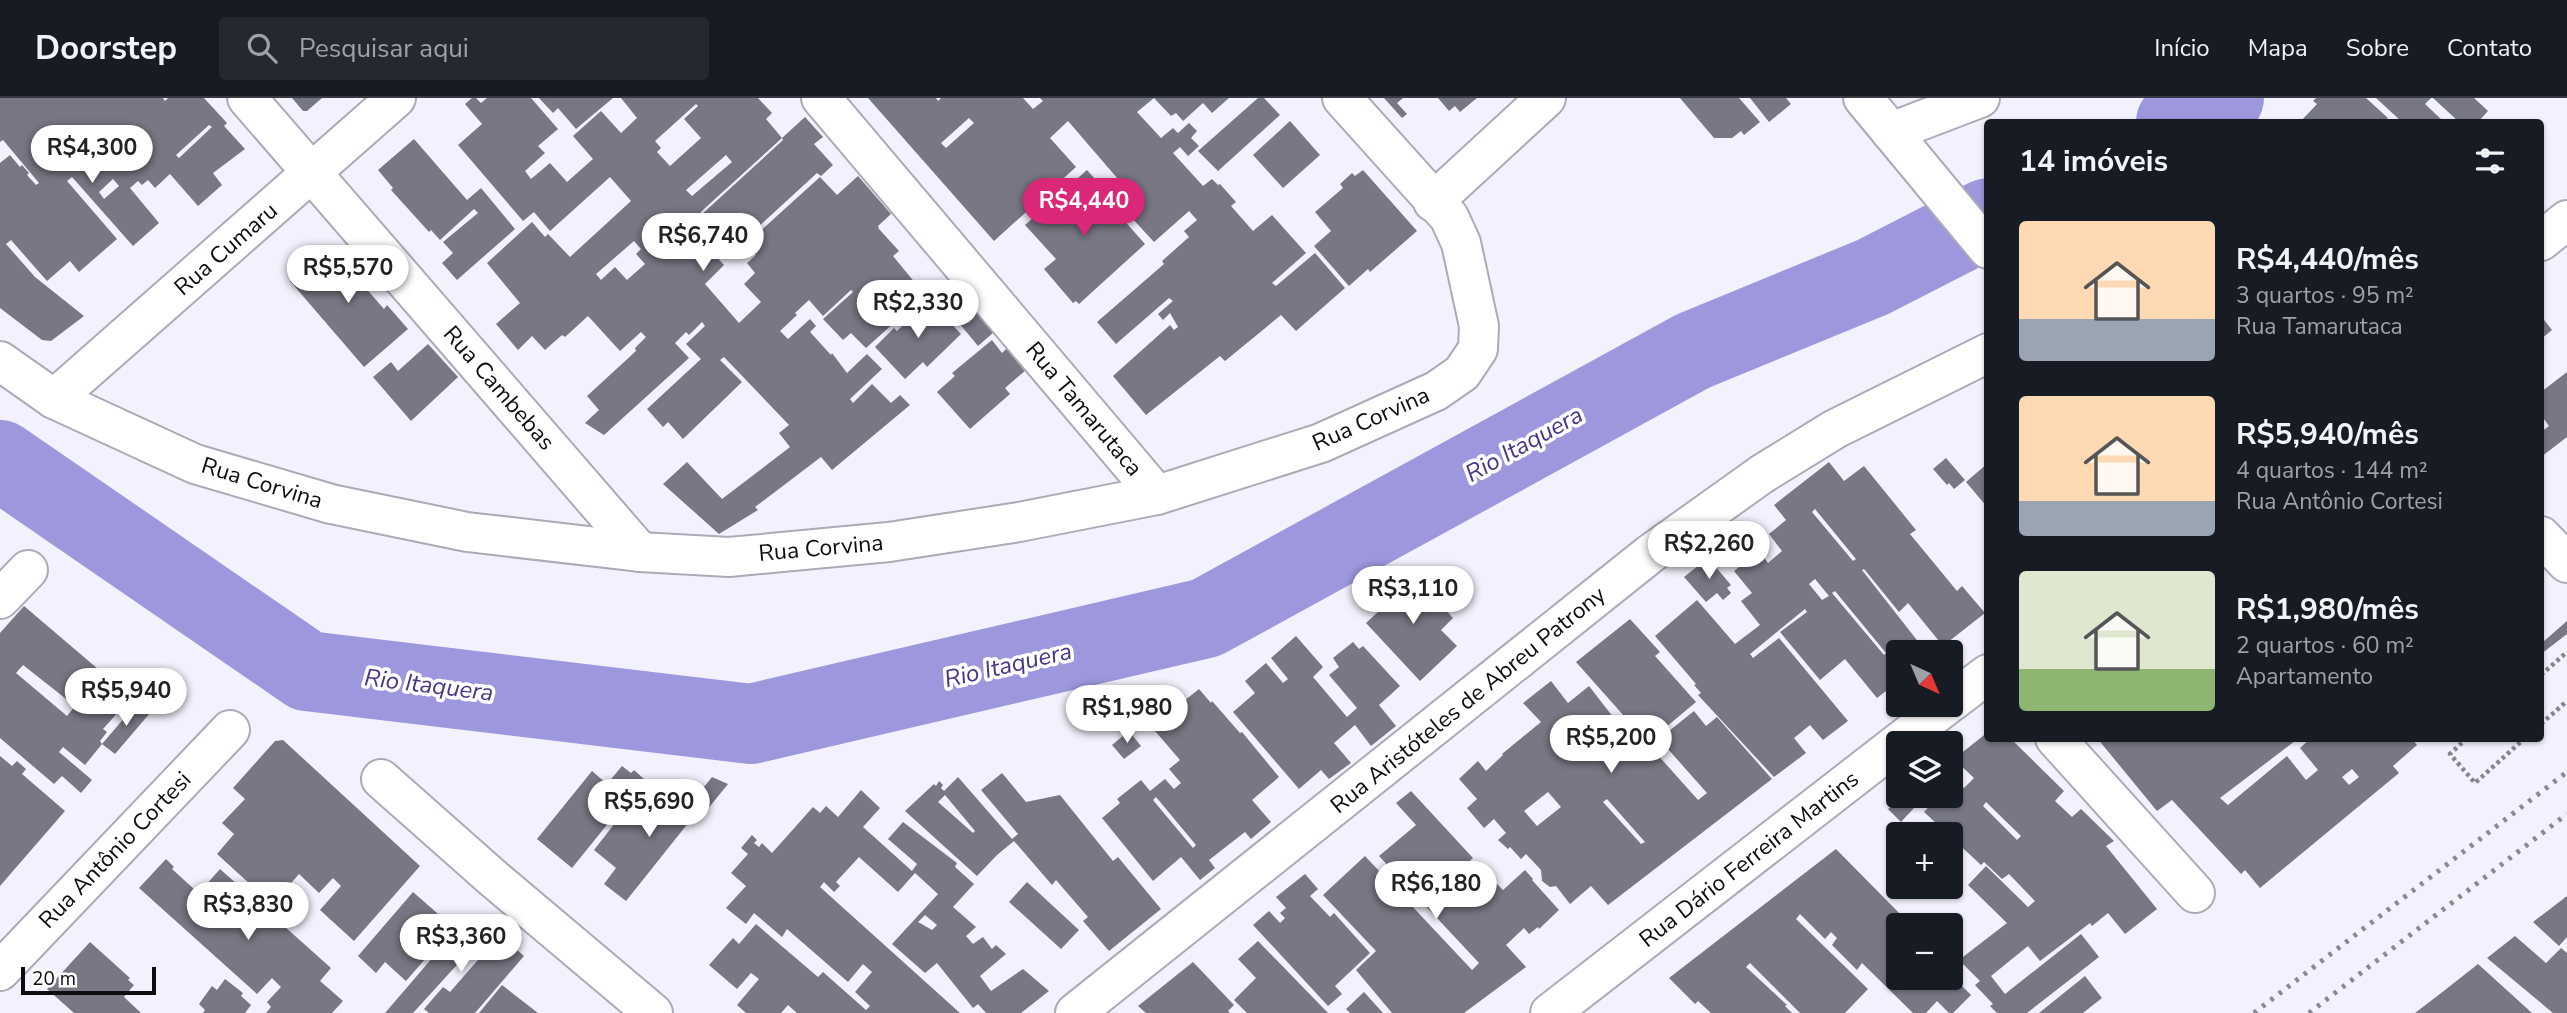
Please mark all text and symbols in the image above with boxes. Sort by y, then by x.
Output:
search box [219,17,709,80]
text: Doorstep [35,26,177,71]
icon: search [243,29,281,67]
text: Pesquisar aqui [299,31,469,66]
text: Início [2154,32,2210,64]
text: Mapa [2248,32,2308,64]
text: Sobre [2346,32,2409,64]
text: Contato [2447,32,2532,64]
pin: R$4,300 [27,126,157,185]
text: R$4,300 [47,132,137,163]
text: 14 imóveis [2019,141,2168,182]
icon: filters [2471,142,2509,180]
pin: R$4,440 [1019,178,1149,238]
text: R$4,440 [1039,185,1129,216]
street label: Rua Cumaru [168,195,284,303]
pin: R$6,740 [638,214,768,273]
text: R$6,740 [658,220,748,251]
text: R$4,440/mês [2236,239,2419,280]
pin: R$5,570 [283,246,413,305]
icon: home [2075,249,2159,333]
text: R$5,570 [303,252,393,283]
pin: R$2,330 [853,280,983,340]
text: 3 quartos · 95 m² [2236,280,2414,311]
text: R$2,330 [873,287,963,318]
text: Rua Tamarutaca [2236,311,2403,342]
street label: Rua Cambebas [436,319,562,457]
street label: Rua Tamarutaca [1019,335,1149,483]
street label: Rua Corvina [1307,379,1435,459]
water label: Rio Itaquera [1459,399,1589,489]
text: R$5,940/mês [2236,414,2419,455]
icon: home [2075,424,2159,508]
street label: Rua Corvina [198,450,326,516]
text: 4 quartos · 144 m² [2236,455,2428,486]
text: Rua Antônio Cortesi [2236,486,2443,517]
pin: R$2,260 [1644,522,1774,581]
street label: Rua Corvina [757,527,885,569]
text: R$2,260 [1664,528,1754,559]
pin: R$3,110 [1348,566,1478,626]
text: R$3,110 [1368,573,1458,604]
street label: Rua Aristóteles de Abreu Patrony [1324,579,1612,821]
text: R$1,980/mês [2236,589,2419,630]
icon: home [2075,599,2159,683]
text: 2 quartos · 60 m² [2236,630,2414,661]
water label: Rio Itaquera [941,635,1075,695]
north arrow [1886,640,1964,718]
map controls [1886,640,1963,990]
water label: Rio Itaquera [363,661,495,709]
text: Apartamento [2236,661,2373,692]
pin: R$5,940 [61,668,191,728]
text: R$5,940 [81,675,171,706]
pin: R$1,980 [1062,686,1192,745]
text: R$1,980 [1082,692,1172,723]
pin: R$5,200 [1546,716,1676,775]
text: R$5,200 [1566,722,1656,753]
button: layers [1886,731,1963,808]
street label: Rua Dário Ferreira Martins [1633,763,1865,955]
street label: Rua Antônio Cortesi [32,765,198,935]
pin: R$5,690 [584,780,714,839]
text: R$5,690 [604,786,694,817]
button: + [1886,822,1963,899]
pin: R$6,180 [1371,862,1501,921]
text: R$6,180 [1391,868,1481,899]
pin: R$3,830 [183,882,313,942]
text: R$3,830 [203,889,293,920]
button: − [1886,913,1963,990]
pin: R$3,360 [396,914,526,974]
text: R$3,360 [416,921,506,952]
scale bar [21,964,156,996]
text: 20 m [32,966,76,992]

